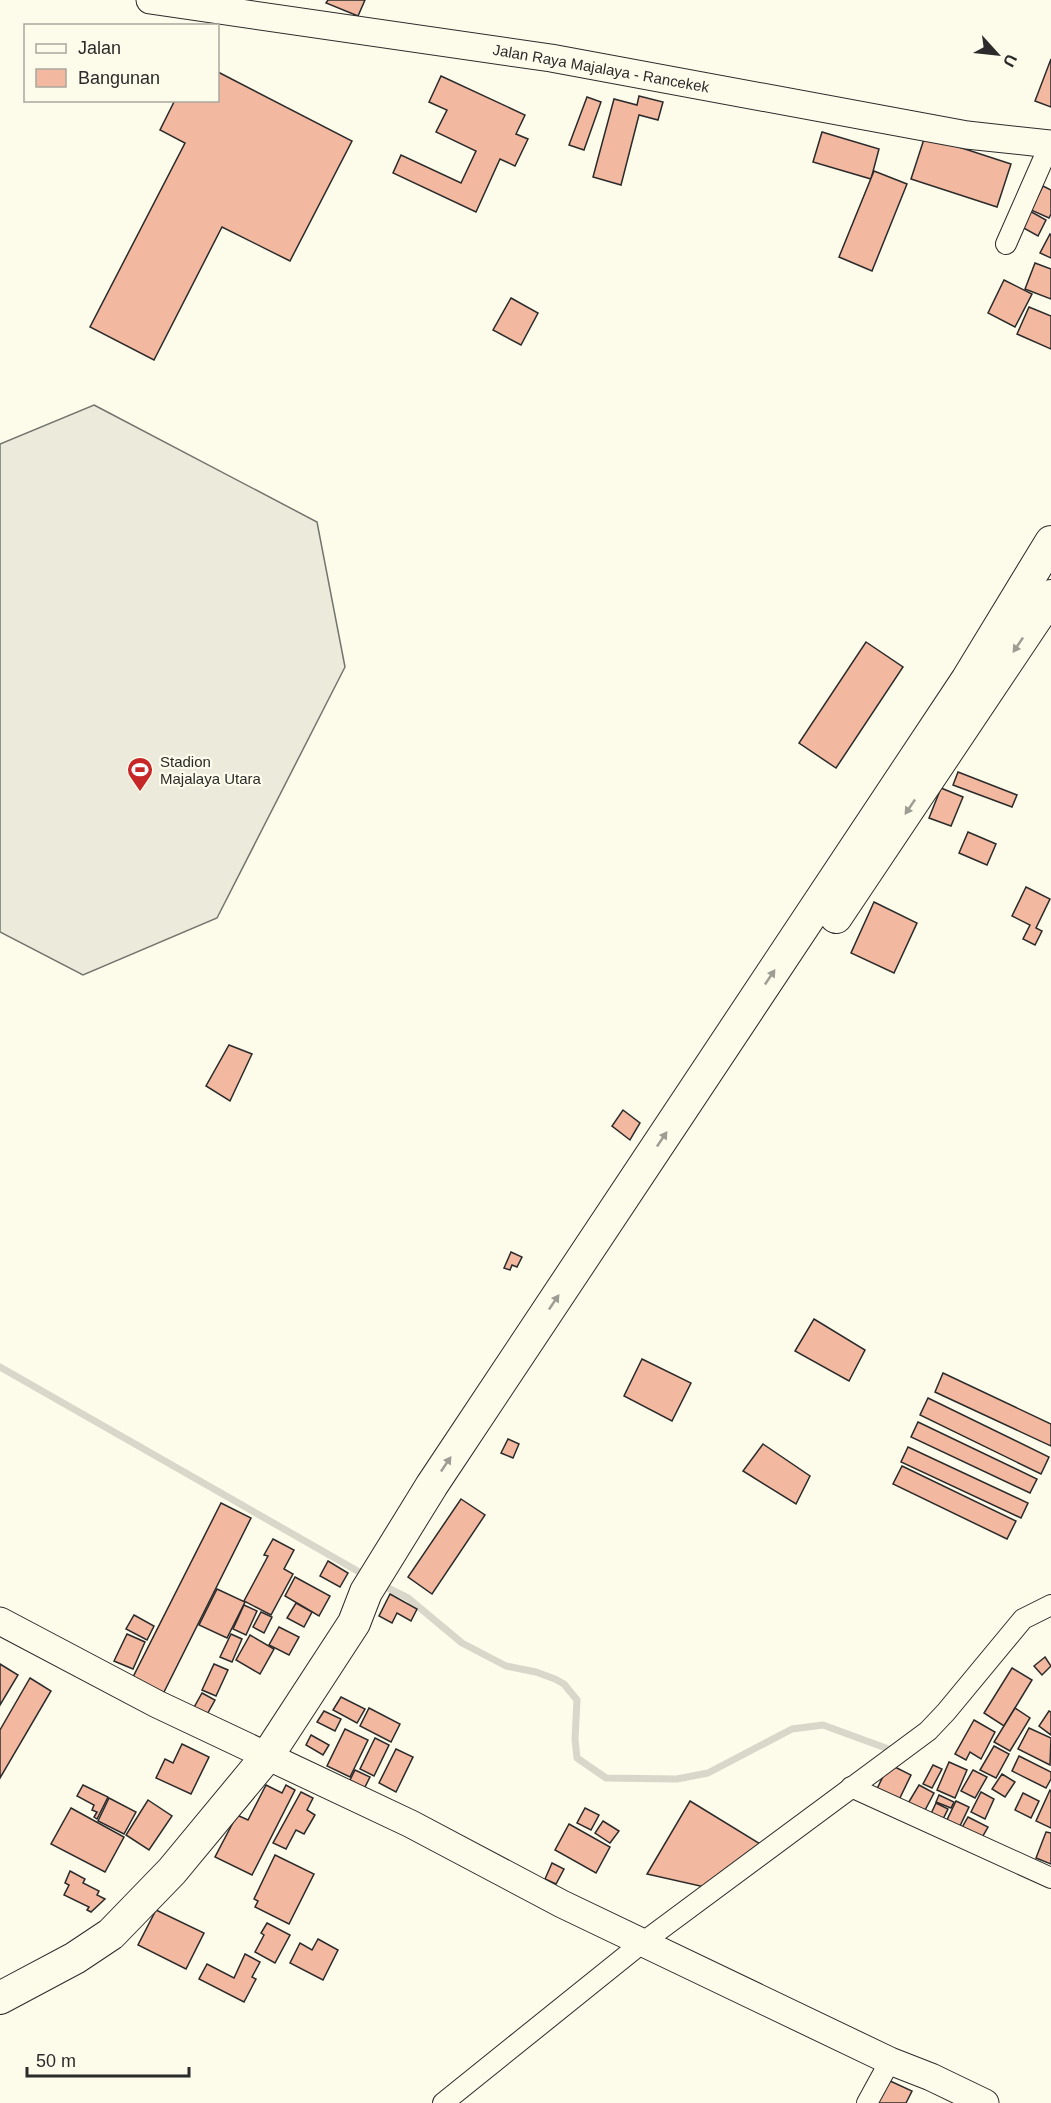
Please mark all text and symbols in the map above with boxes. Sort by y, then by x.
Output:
legend [24,24,219,102]
north arrow [967,24,1027,84]
text: Jalan [78,38,121,58]
street label: Jalan Raya Majalaya - Rancekek [492,41,711,95]
text: U [1000,52,1020,70]
text: Bangunan [78,68,160,88]
one-way arrow [1013,636,1024,653]
place label: Stadion Majalaya Utara [160,753,262,787]
sports icon: Stadion Majalaya Utara [125,755,155,793]
one-way arrow [904,798,916,814]
one-way arrow [764,969,775,985]
one-way arrow [656,1132,668,1148]
one-way arrow [548,1294,560,1310]
one-way arrow [440,1456,451,1472]
scale bar [27,2040,189,2078]
text: 50 m [36,2051,76,2071]

